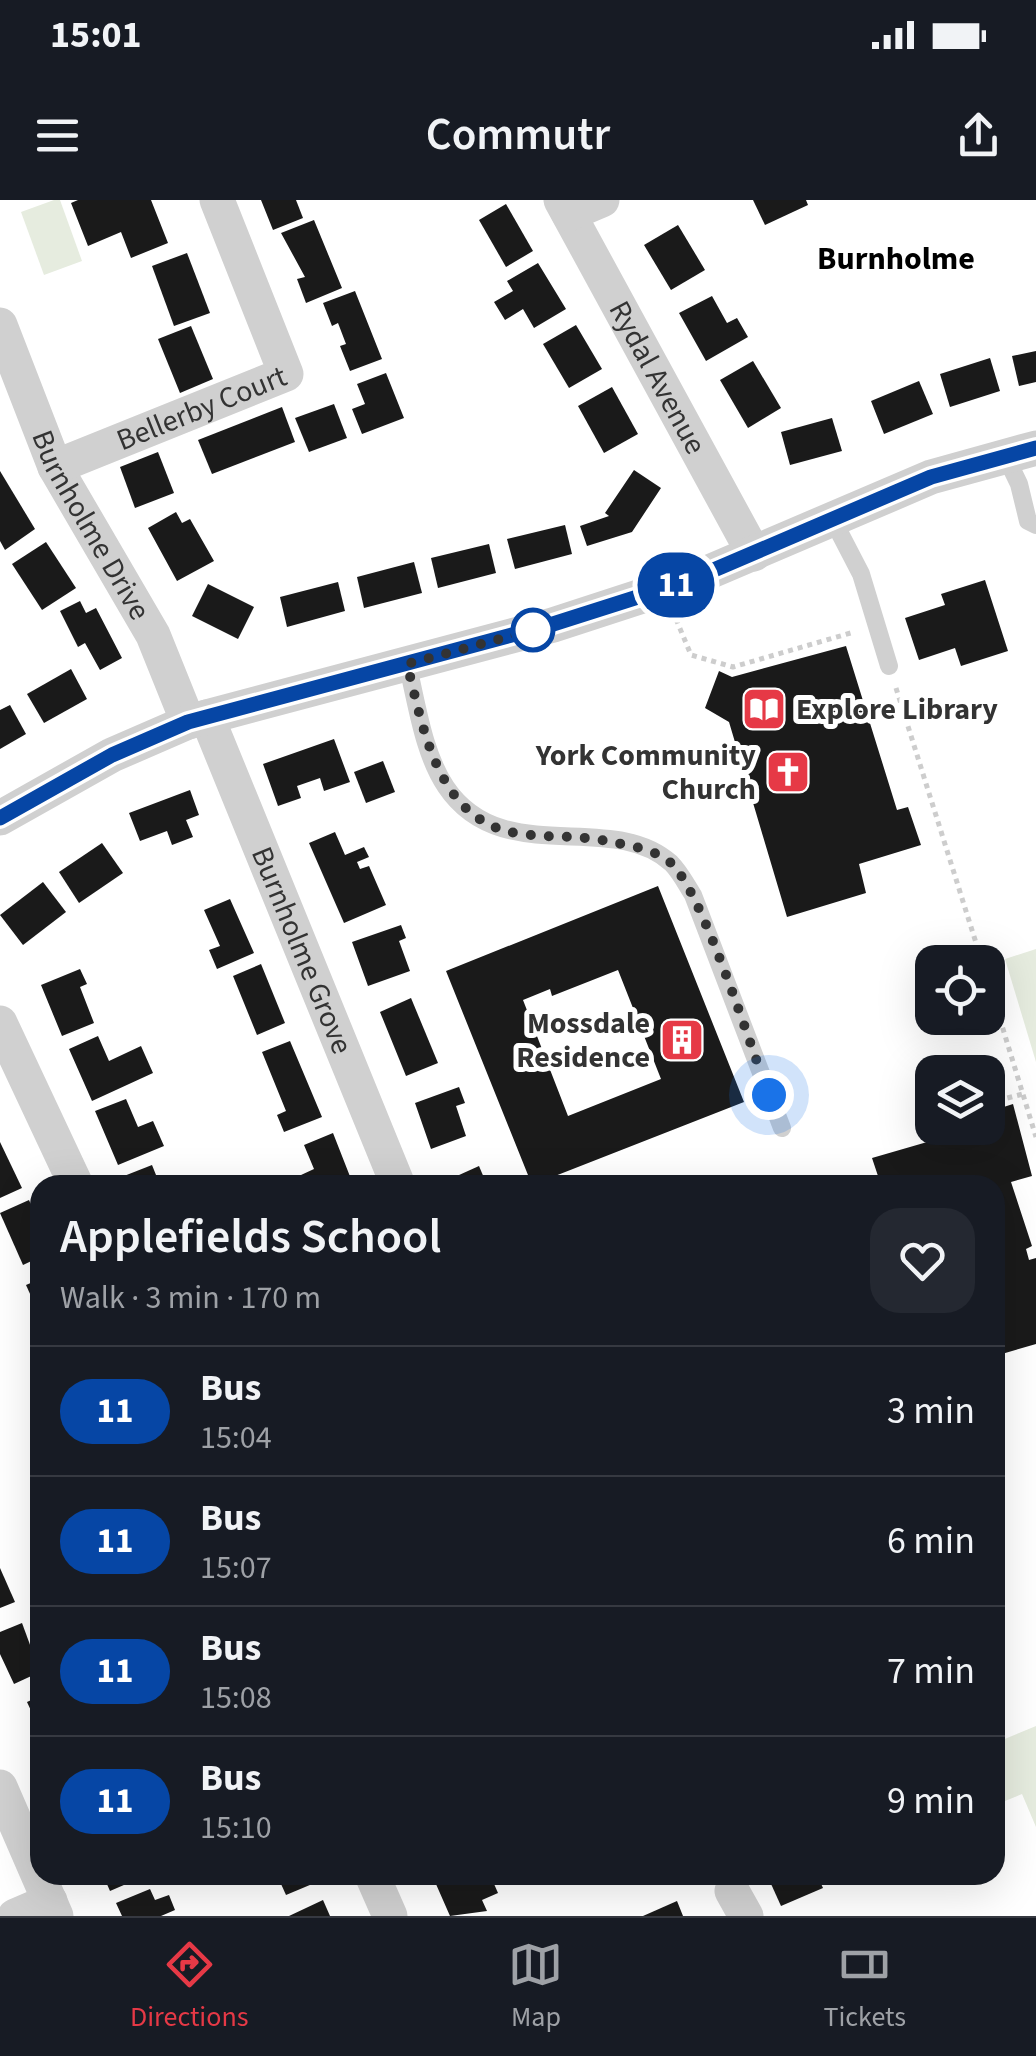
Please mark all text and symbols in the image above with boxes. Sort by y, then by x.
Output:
text: 15:01 [50,8,142,62]
text: Commutr [426,103,610,167]
icon: menu [30,108,85,163]
icon: share [951,108,1006,163]
district label: Burnholme [817,236,975,282]
street label: Rydal Avenue [598,293,717,462]
street label: Bellerby Court [110,354,293,462]
street label: Burnholme Drive [21,424,161,628]
line badge: 11 [631,552,721,618]
text: 11 [658,560,694,610]
unlabelled marker [512,609,554,651]
library icon: Explore Library [741,686,787,732]
place label: Explore Library [796,688,998,731]
place label: York Community Church [535,734,756,811]
church icon: York Community Church [765,749,811,795]
street label: Burnholme Grove [241,840,364,1060]
map controls [915,945,1005,1145]
button: locate [915,945,1005,1035]
place label: Mossdale Residence [516,1002,650,1079]
building icon: Mossdale Residence [659,1017,705,1063]
button: layers [915,1055,1005,1145]
your location [744,1070,794,1120]
text: Applefields School [60,1203,441,1271]
button: heart [870,1208,975,1313]
text: Walk · 3 min · 170 m [60,1275,321,1321]
text: Bus [200,1361,261,1415]
text: 3 min [887,1384,975,1438]
text: 11 [97,1386,133,1436]
text: 15:04 [200,1415,272,1461]
text: Bus [200,1491,261,1545]
text: 6 min [887,1514,975,1568]
text: 11 [97,1516,133,1566]
text: 15:07 [200,1545,272,1591]
text: Bus [200,1621,261,1675]
text: 7 min [887,1644,975,1698]
text: 11 [97,1646,133,1696]
text: 15:08 [200,1675,272,1721]
text: Bus [200,1751,261,1805]
text: 9 min [887,1774,975,1828]
text: 11 [97,1776,133,1826]
text: 15:10 [200,1805,272,1851]
tab: Directions [130,1937,248,2037]
tab: Map [508,1937,563,2037]
tab: Tickets [823,1937,906,2037]

